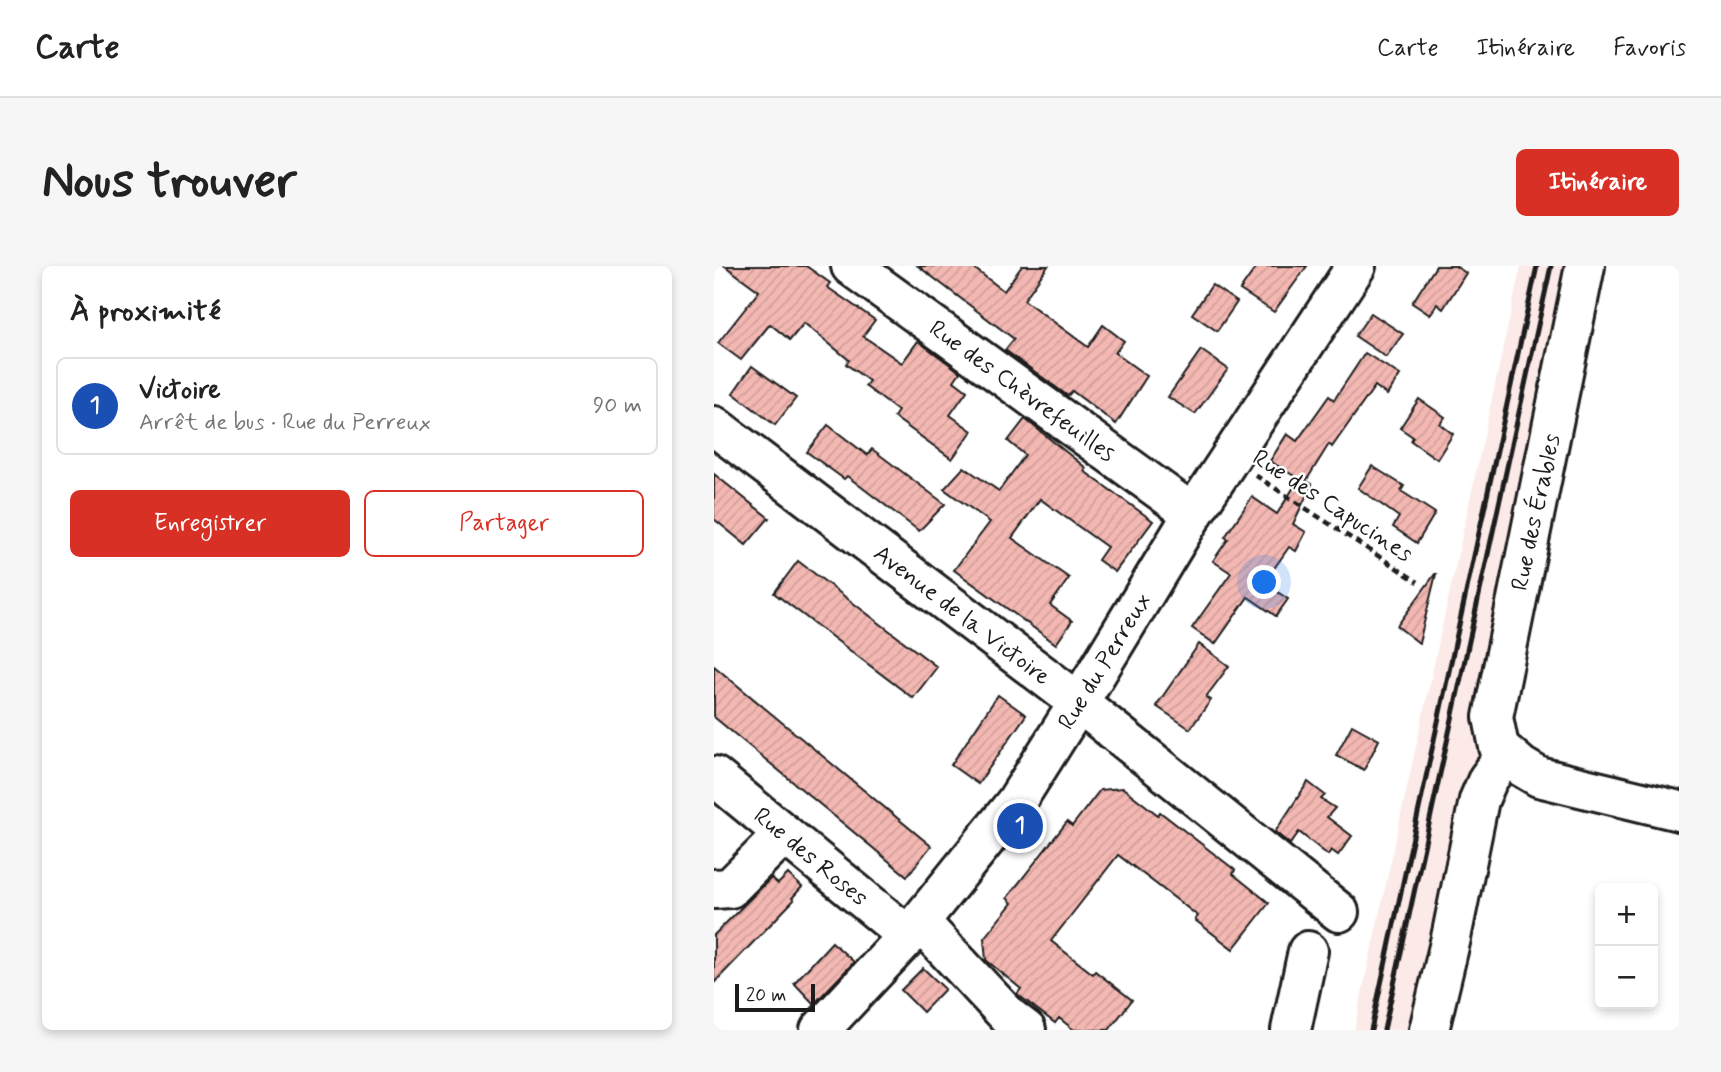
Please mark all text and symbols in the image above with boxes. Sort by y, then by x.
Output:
text: Carte [35,26,120,70]
text: Carte [1377,33,1439,64]
text: Itinéraire [1477,33,1575,64]
text: Favoris [1613,33,1686,64]
button: Itinéraire [1516,149,1679,216]
text: Nous trouver [42,150,297,215]
text: À proximité [70,292,221,331]
street label: Rue des Chèvrefeuilles [922,314,1121,470]
text: Victoire [139,374,220,408]
text: 1 [90,391,100,421]
text: 90 m [593,391,642,421]
text: Arrêt de bus · Rue du Perreux [139,408,431,438]
street label: Rue des Érables [1503,430,1568,594]
street label: Rue des Capucines [1246,443,1419,570]
button: Enregistrer [70,490,350,557]
button: Partager [364,490,644,557]
street label: Avenue de la Victoire [867,538,1057,693]
your location [1247,565,1281,599]
street label: Rue du Perreux [1051,587,1159,736]
pin: 1 [997,800,1043,852]
street label: Rue des Roses [747,801,874,914]
map controls [1595,883,1658,1009]
button: + [1595,883,1658,946]
button: − [1595,946,1658,1009]
scale bar [735,981,816,1013]
text: 20 m [746,983,786,1008]

